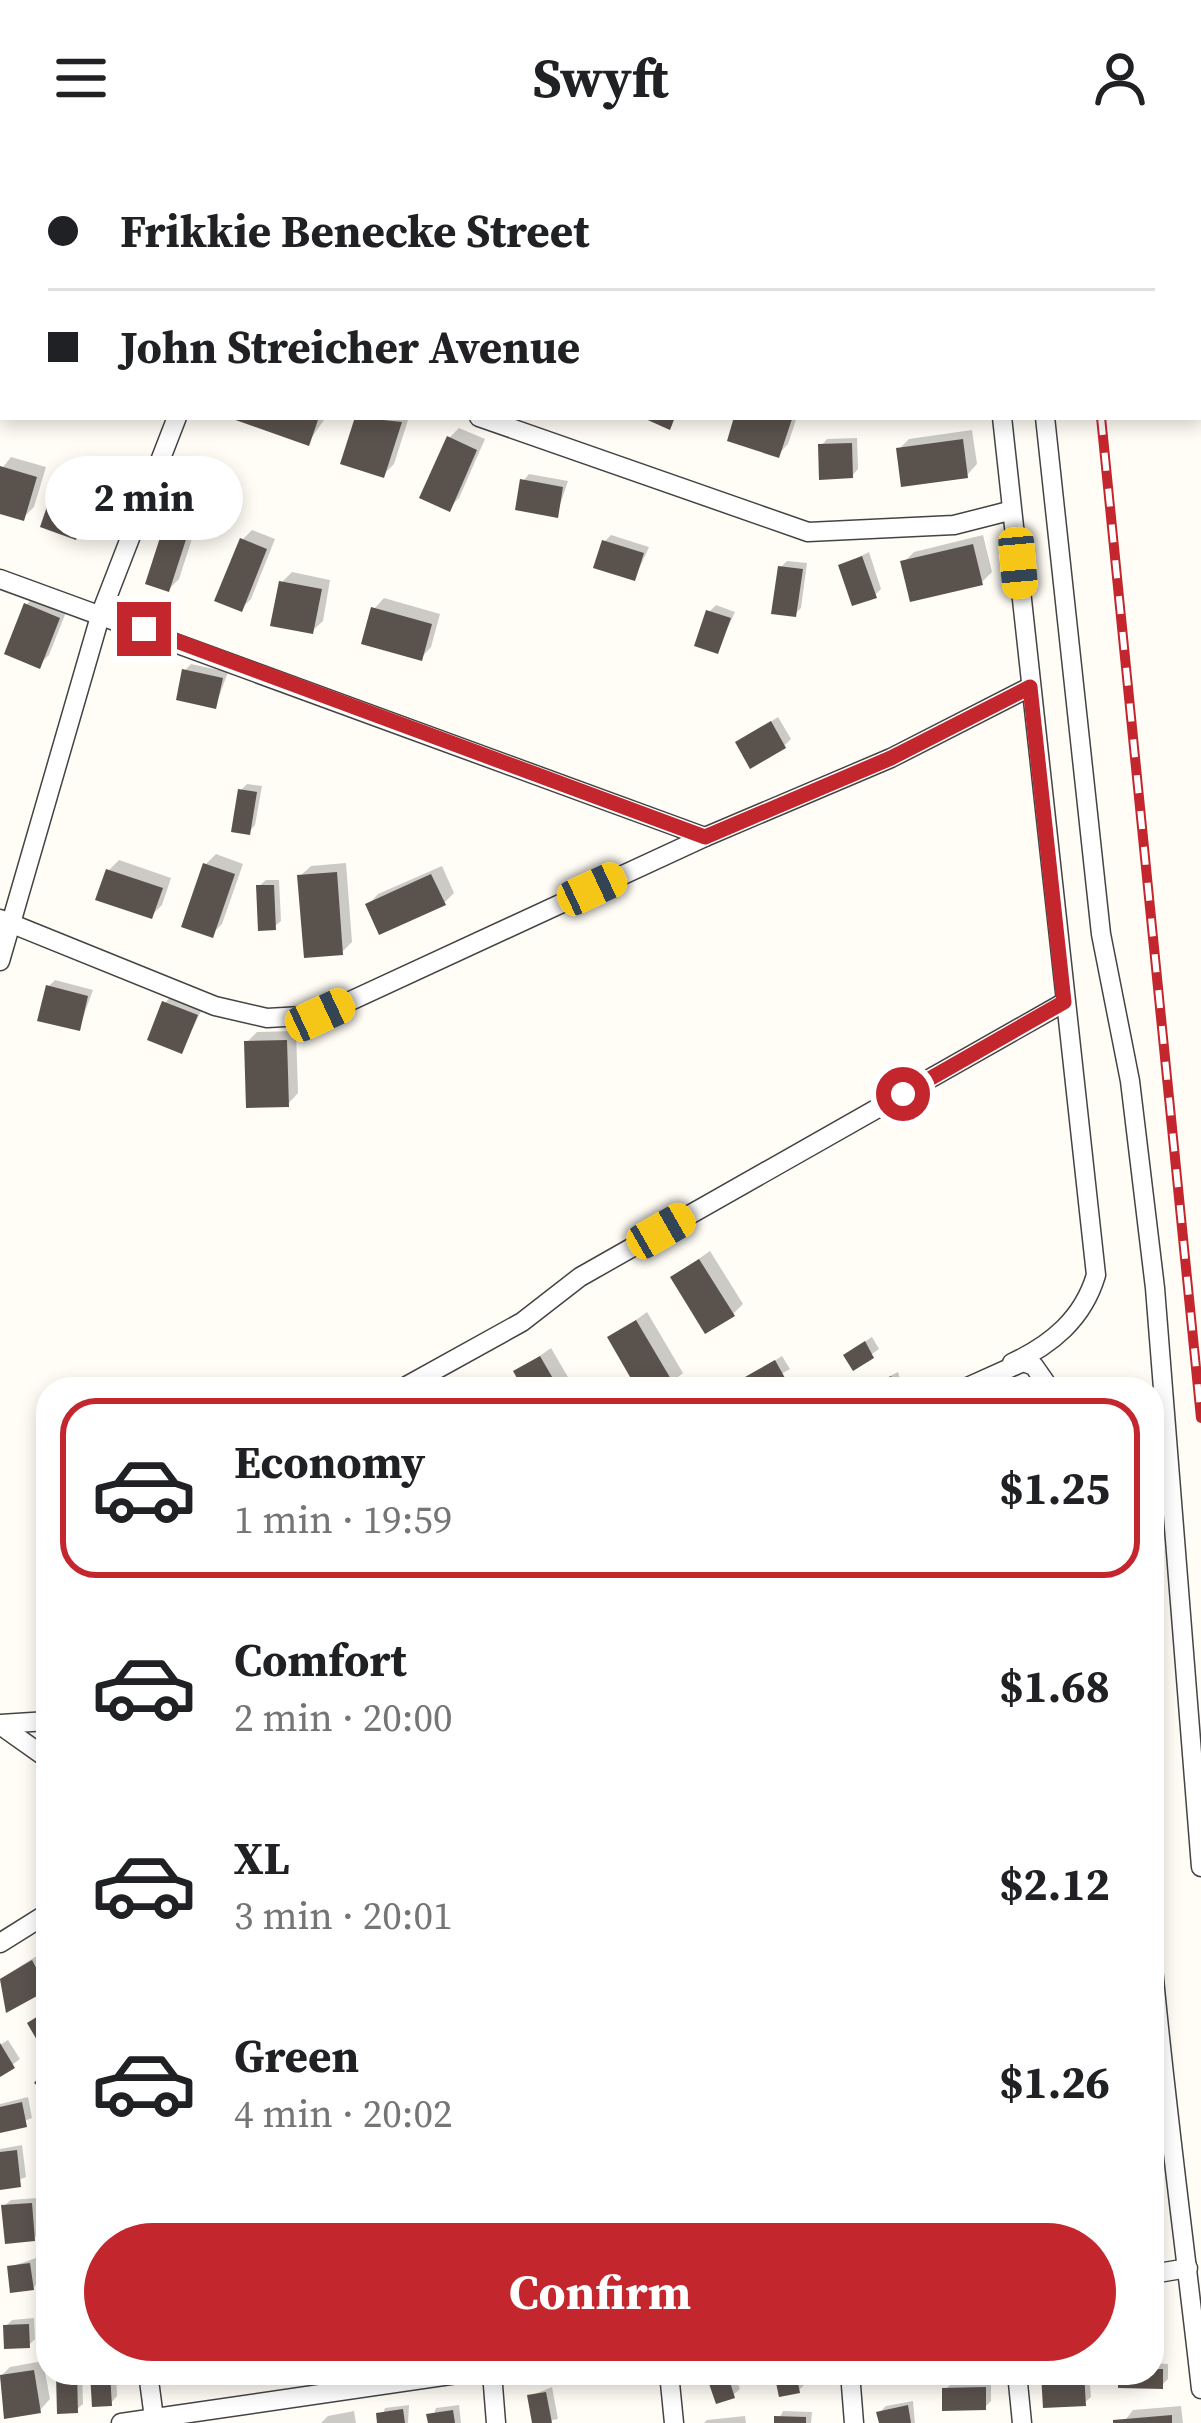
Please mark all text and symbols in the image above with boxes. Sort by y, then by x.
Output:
text: Swyft [532,41,669,115]
icon: menu [48,45,114,111]
icon: person [1087,45,1153,111]
text: Frikkie Benecke Street [120,200,589,262]
text: John Streicher Avenue [120,316,580,378]
callout: 2 min [45,455,243,539]
text: 2 min [93,471,195,524]
car [997,526,1039,600]
route end [117,602,171,656]
car [552,857,632,921]
car [280,983,360,1047]
route start [876,1067,930,1121]
car [621,1197,701,1265]
text: Economy [234,1431,425,1493]
icon: car [90,1434,198,1542]
text: $1.25 [999,1457,1110,1519]
text: 1 min · 19:59 [234,1493,453,1546]
text: Comfort [234,1629,407,1691]
icon: car [90,1632,198,1740]
text: $1.68 [999,1655,1110,1717]
text: 2 min · 20:00 [234,1691,453,1744]
text: XL [234,1827,290,1889]
icon: car [90,1830,198,1938]
text: $2.12 [999,1853,1110,1915]
text: 3 min · 20:01 [234,1889,453,1942]
text: Green [234,2025,359,2087]
icon: car [90,2028,198,2136]
text: $1.26 [999,2051,1110,2113]
text: 4 min · 20:02 [234,2087,453,2140]
button: Confirm [84,2223,1116,2361]

